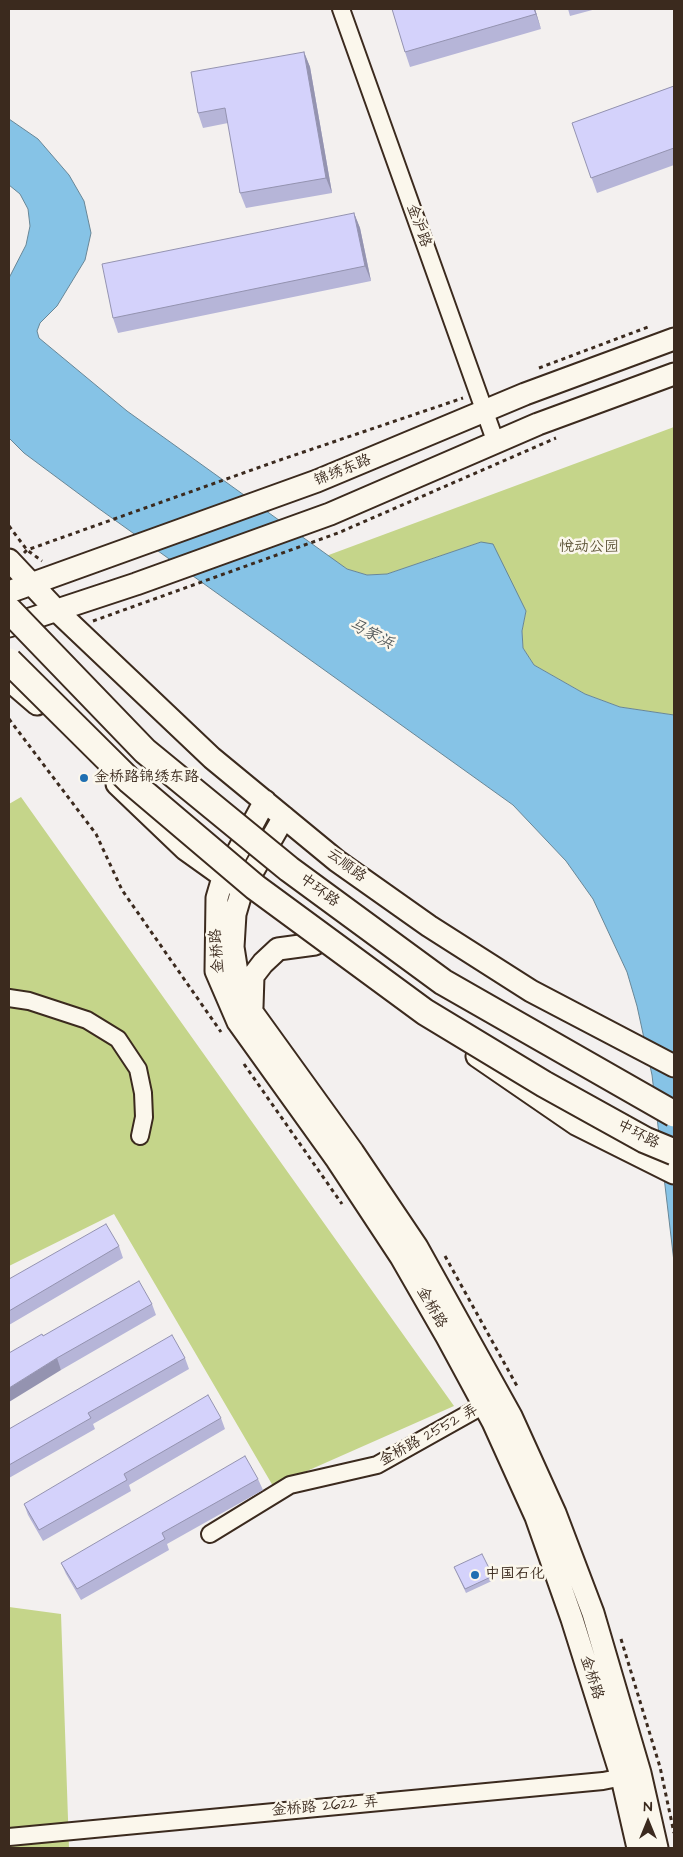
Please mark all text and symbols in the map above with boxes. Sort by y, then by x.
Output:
street label: 金沪路 [402,202,434,250]
street label: 锦绣东路 [312,451,374,491]
park label: 悦动公园 [559,539,619,557]
water label: 马家浜 [345,616,397,654]
place label: 金桥路锦绣东路 [94,769,199,787]
marker: 金桥路锦绣东路 [78,772,90,784]
street label: 云顺路 [323,845,369,887]
street label: 中环路 [296,870,342,912]
street label: 金桥路 [207,928,229,974]
street label: 中环路 [614,1117,662,1153]
street label: 金桥路 [412,1284,450,1332]
street label: 金桥路 2552 弄 [376,1401,482,1471]
place label: 中国石化 [485,1566,545,1584]
marker: 中国石化 [469,1569,481,1581]
street label: 金桥路 [575,1654,607,1702]
street label: 金桥路 2622 弄 [271,1793,379,1821]
north arrow [623,1797,673,1847]
text: N [644,1797,652,1817]

